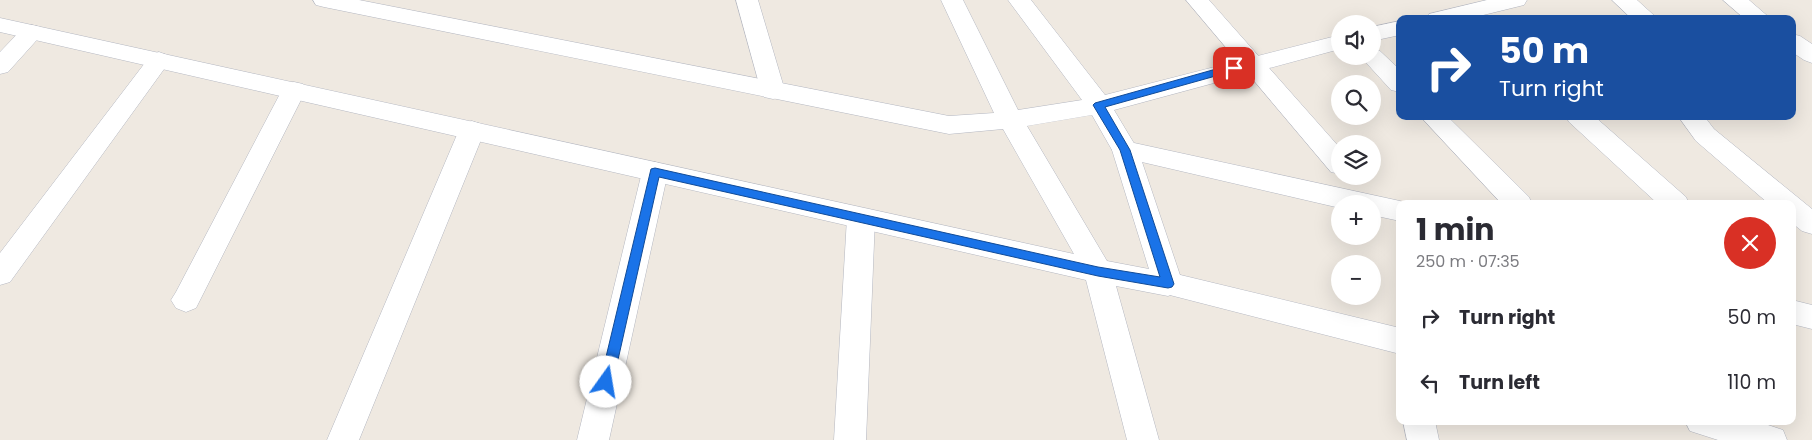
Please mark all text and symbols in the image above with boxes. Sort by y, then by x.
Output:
map controls [1331,15,1381,305]
button: sound [1331,15,1381,65]
text: 50 m [1499,26,1589,75]
icon: right [1416,35,1481,100]
pin [1213,47,1255,89]
icon: arrive [1220,54,1248,82]
text: Turn right [1499,73,1604,104]
button: search [1331,75,1381,125]
button: layers [1331,135,1381,185]
button: + [1331,195,1381,245]
text: 1 min [1416,208,1494,251]
button: close [1724,217,1776,269]
text: 250 m · 07:35 [1416,250,1520,273]
button: − [1331,255,1381,305]
icon: right [1416,304,1444,332]
text: Turn right [1459,304,1555,331]
text: 50 m [1727,304,1776,331]
position arrow [579,355,631,407]
icon: left [1416,369,1444,397]
text: Turn left [1459,369,1540,396]
text: 110 m [1727,369,1776,396]

